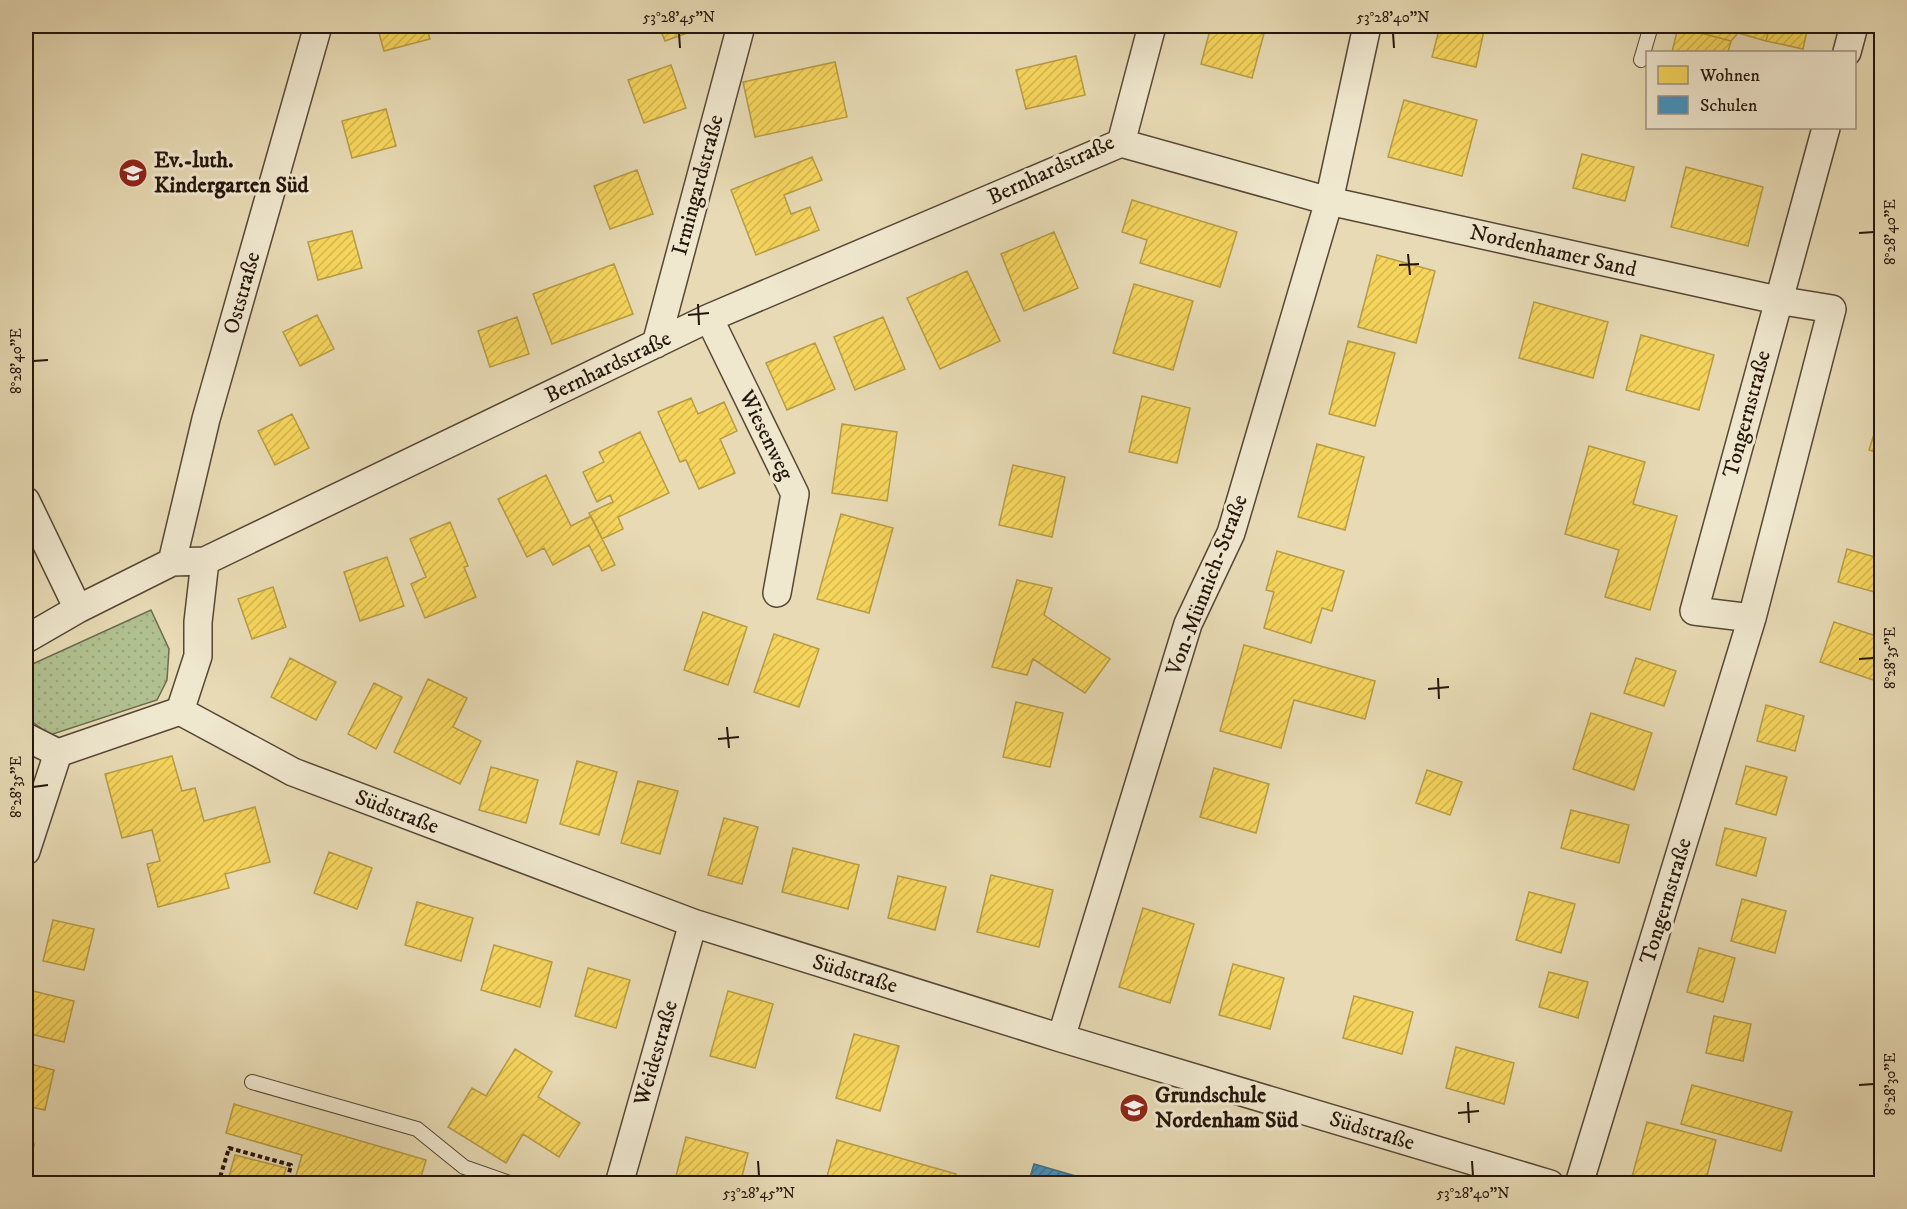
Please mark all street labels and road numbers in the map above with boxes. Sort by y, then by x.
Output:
street label: Irmingardstraße [666,112,730,258]
street label: Bernhardstraße [983,129,1119,211]
street label: Nordenhamer Sand [1467,219,1639,283]
street label: Oststraße [217,249,267,337]
street label: Bernhardstraße [541,325,675,409]
street label: Tongernstraße [1717,348,1777,480]
street label: Wiesenweg [732,385,799,485]
street label: Von-Münnich-Straße [1160,491,1254,680]
street label: Südstraße [351,784,443,840]
street label: Tongernstraße [1634,835,1698,967]
street label: Südstraße [809,948,901,1000]
street label: Weidestraße [628,997,684,1110]
street label: Südstraße [1326,1105,1418,1157]

